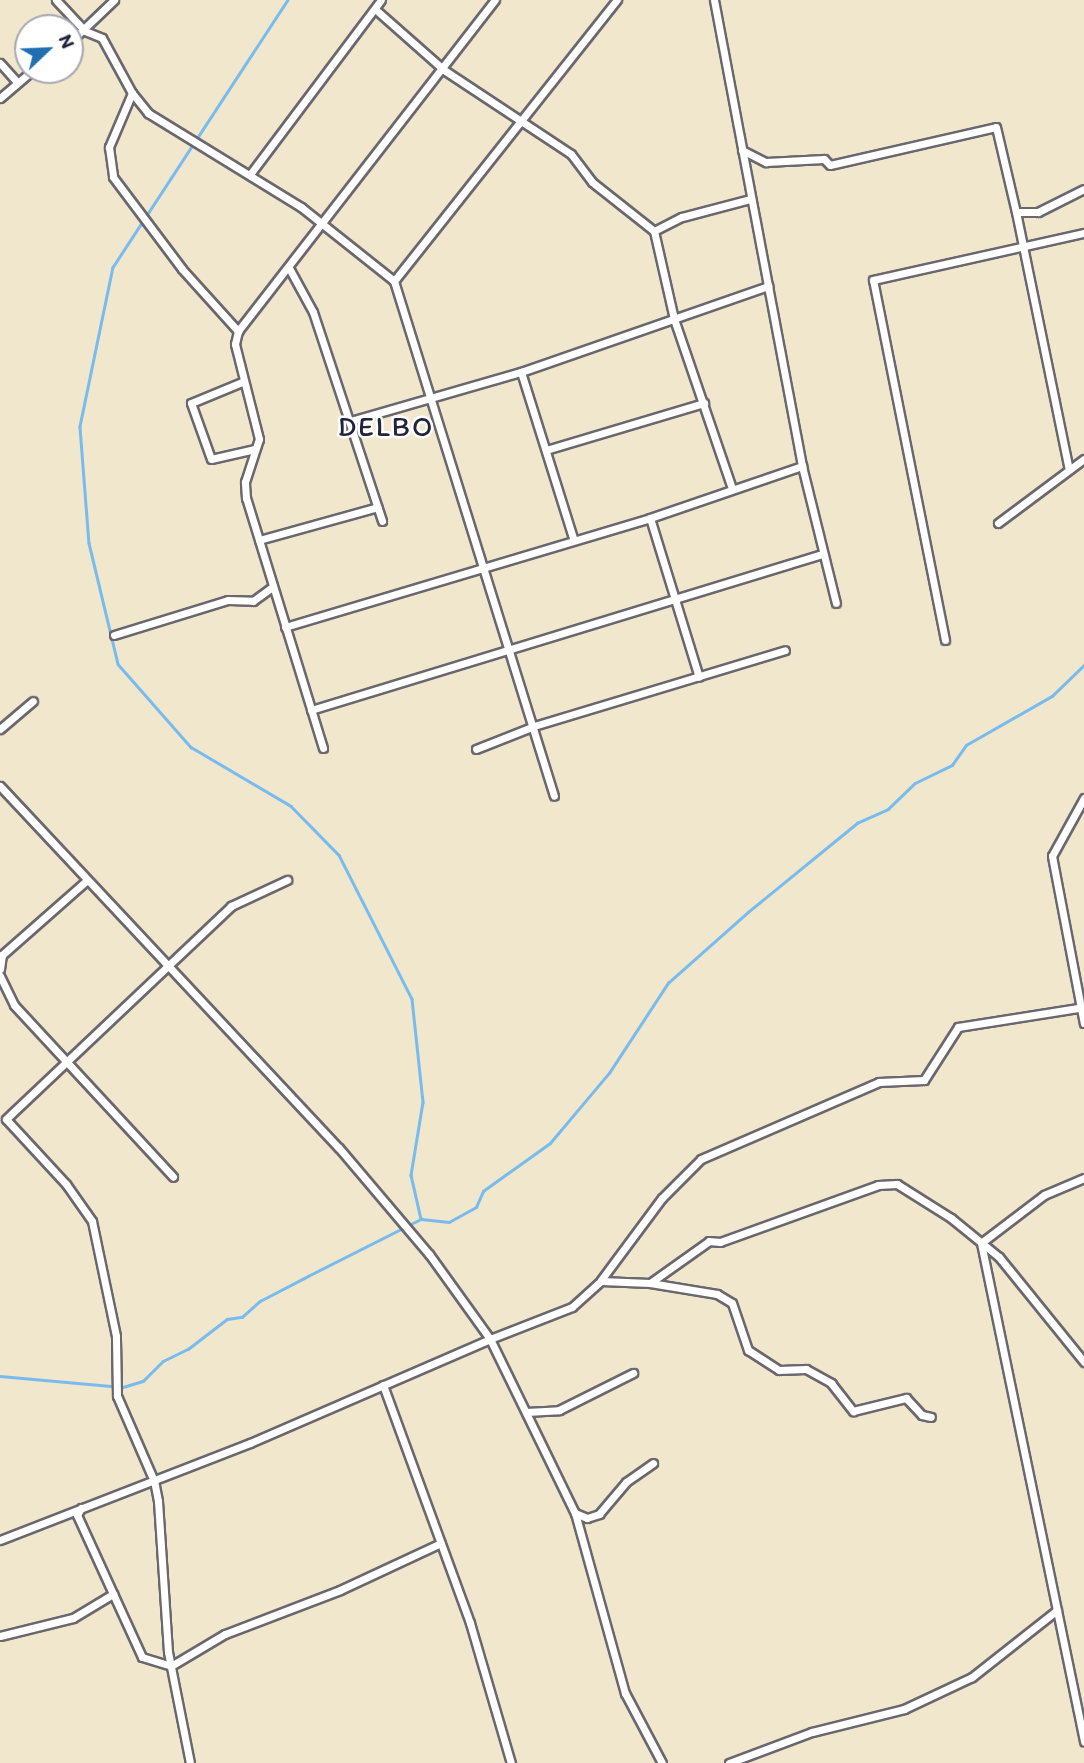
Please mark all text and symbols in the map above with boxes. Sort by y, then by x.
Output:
north arrow [14,14,84,84]
text: N [54,31,80,52]
district label: DELBO [338,409,434,443]

